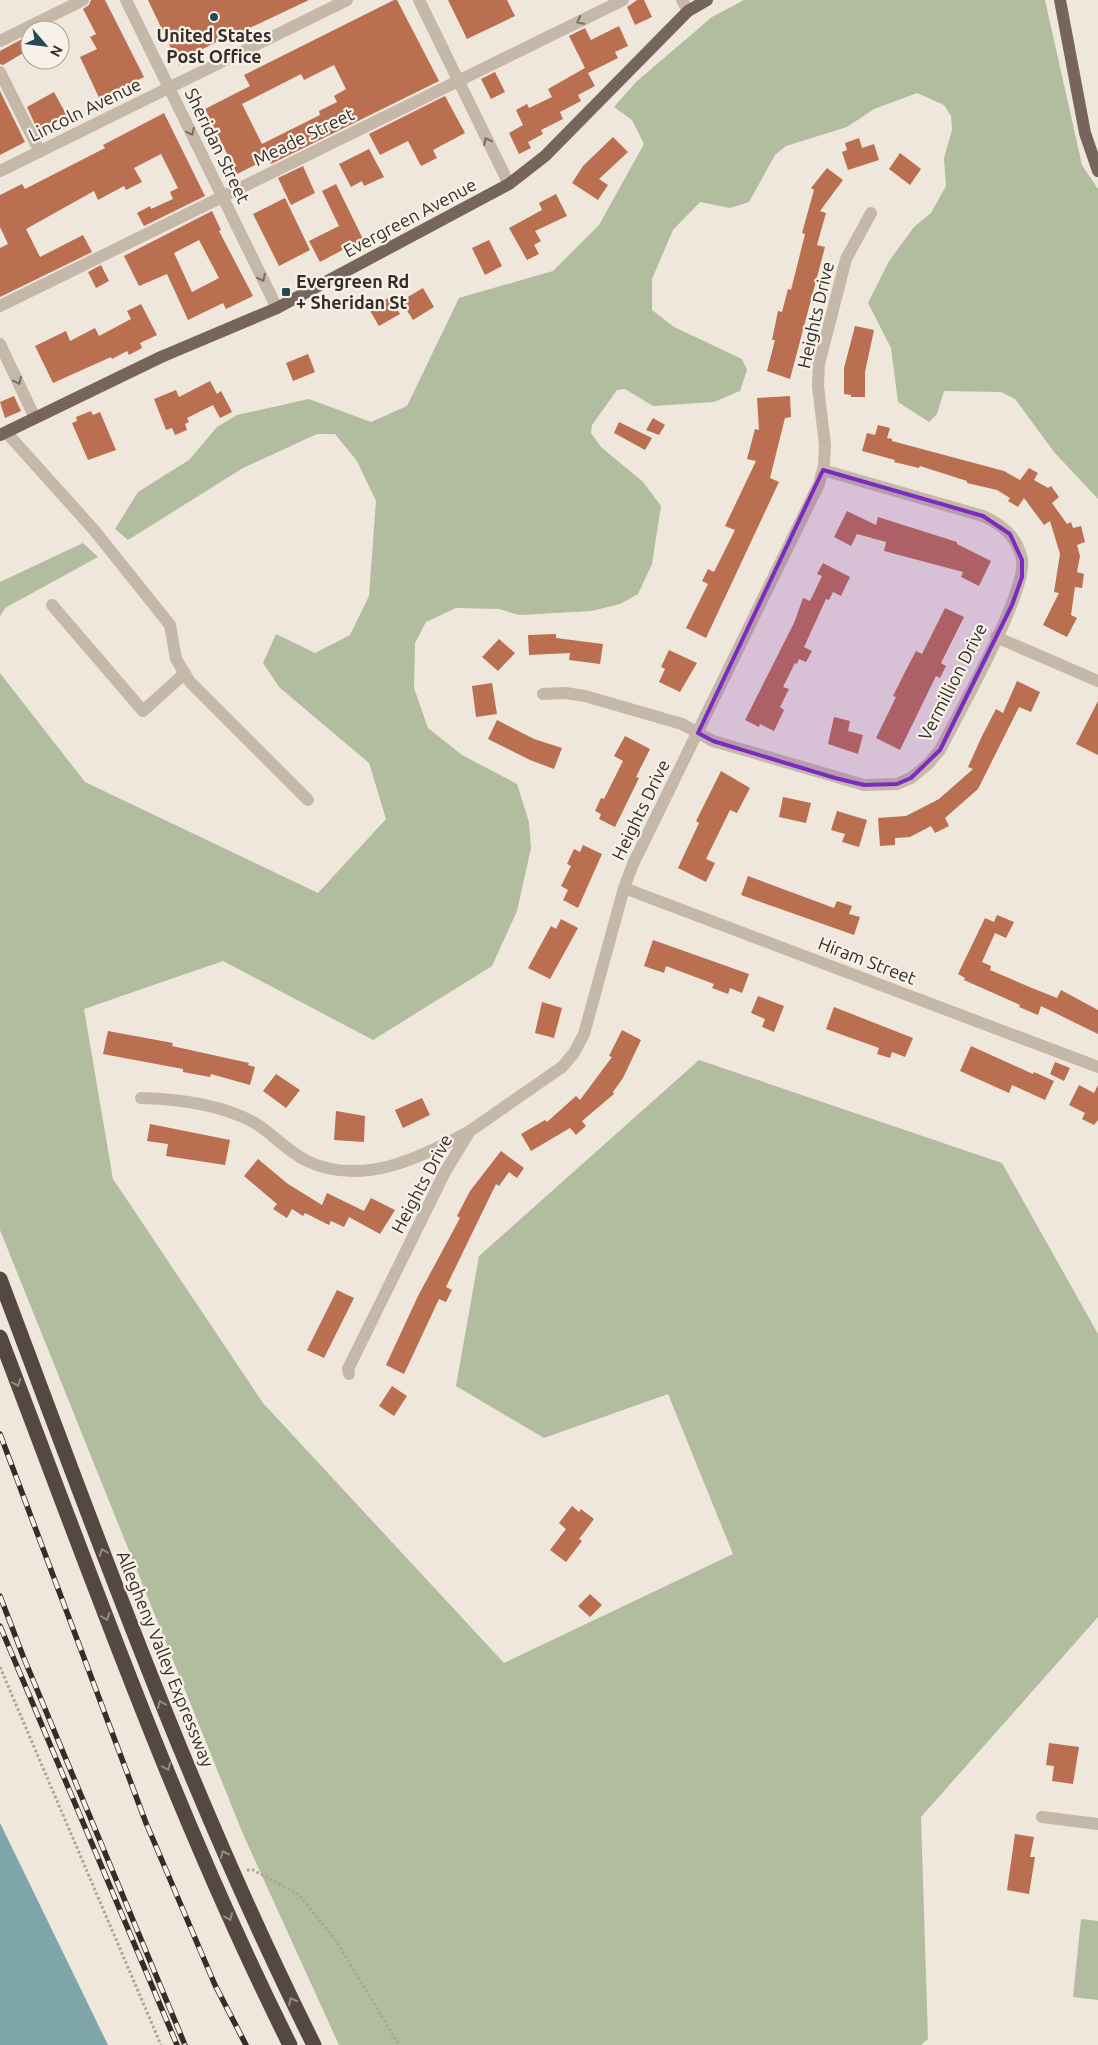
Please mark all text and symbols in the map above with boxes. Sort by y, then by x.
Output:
marker: United States Post Office [208,11,220,23]
one-way arrow [576,15,585,25]
north arrow [20,20,70,70]
place label: United States Post Office [157,25,271,66]
text: N [47,43,66,59]
street label: Lincoln Avenue [25,73,144,145]
street label: Sheridan Street [181,85,254,206]
street label: Meade Street [250,103,357,169]
one-way arrow [184,127,195,136]
one-way arrow [484,137,494,146]
street label: Evergreen Avenue [340,174,479,261]
street label: Heights Drive [793,259,837,370]
place label: Evergreen Rd + Sheridan St [296,271,409,312]
one-way arrow [256,273,266,282]
marker: Evergreen Rd + Sheridan St [280,286,292,298]
one-way arrow [11,376,22,385]
street label: Vermillion Drive [914,620,990,743]
street label: Heights Drive [607,756,673,863]
street label: Hiram Street [816,932,919,988]
street label: Heights Drive [387,1131,456,1236]
one-way arrow [11,1378,22,1387]
street label: Allegheny Valley Expressway [113,1548,219,1770]
one-way arrow [98,1549,108,1557]
one-way arrow [99,1612,110,1621]
one-way arrow [157,1700,167,1709]
one-way arrow [160,1762,171,1771]
one-way arrow [220,1850,231,1859]
one-way arrow [223,1912,233,1921]
one-way arrow [288,1998,298,2007]

